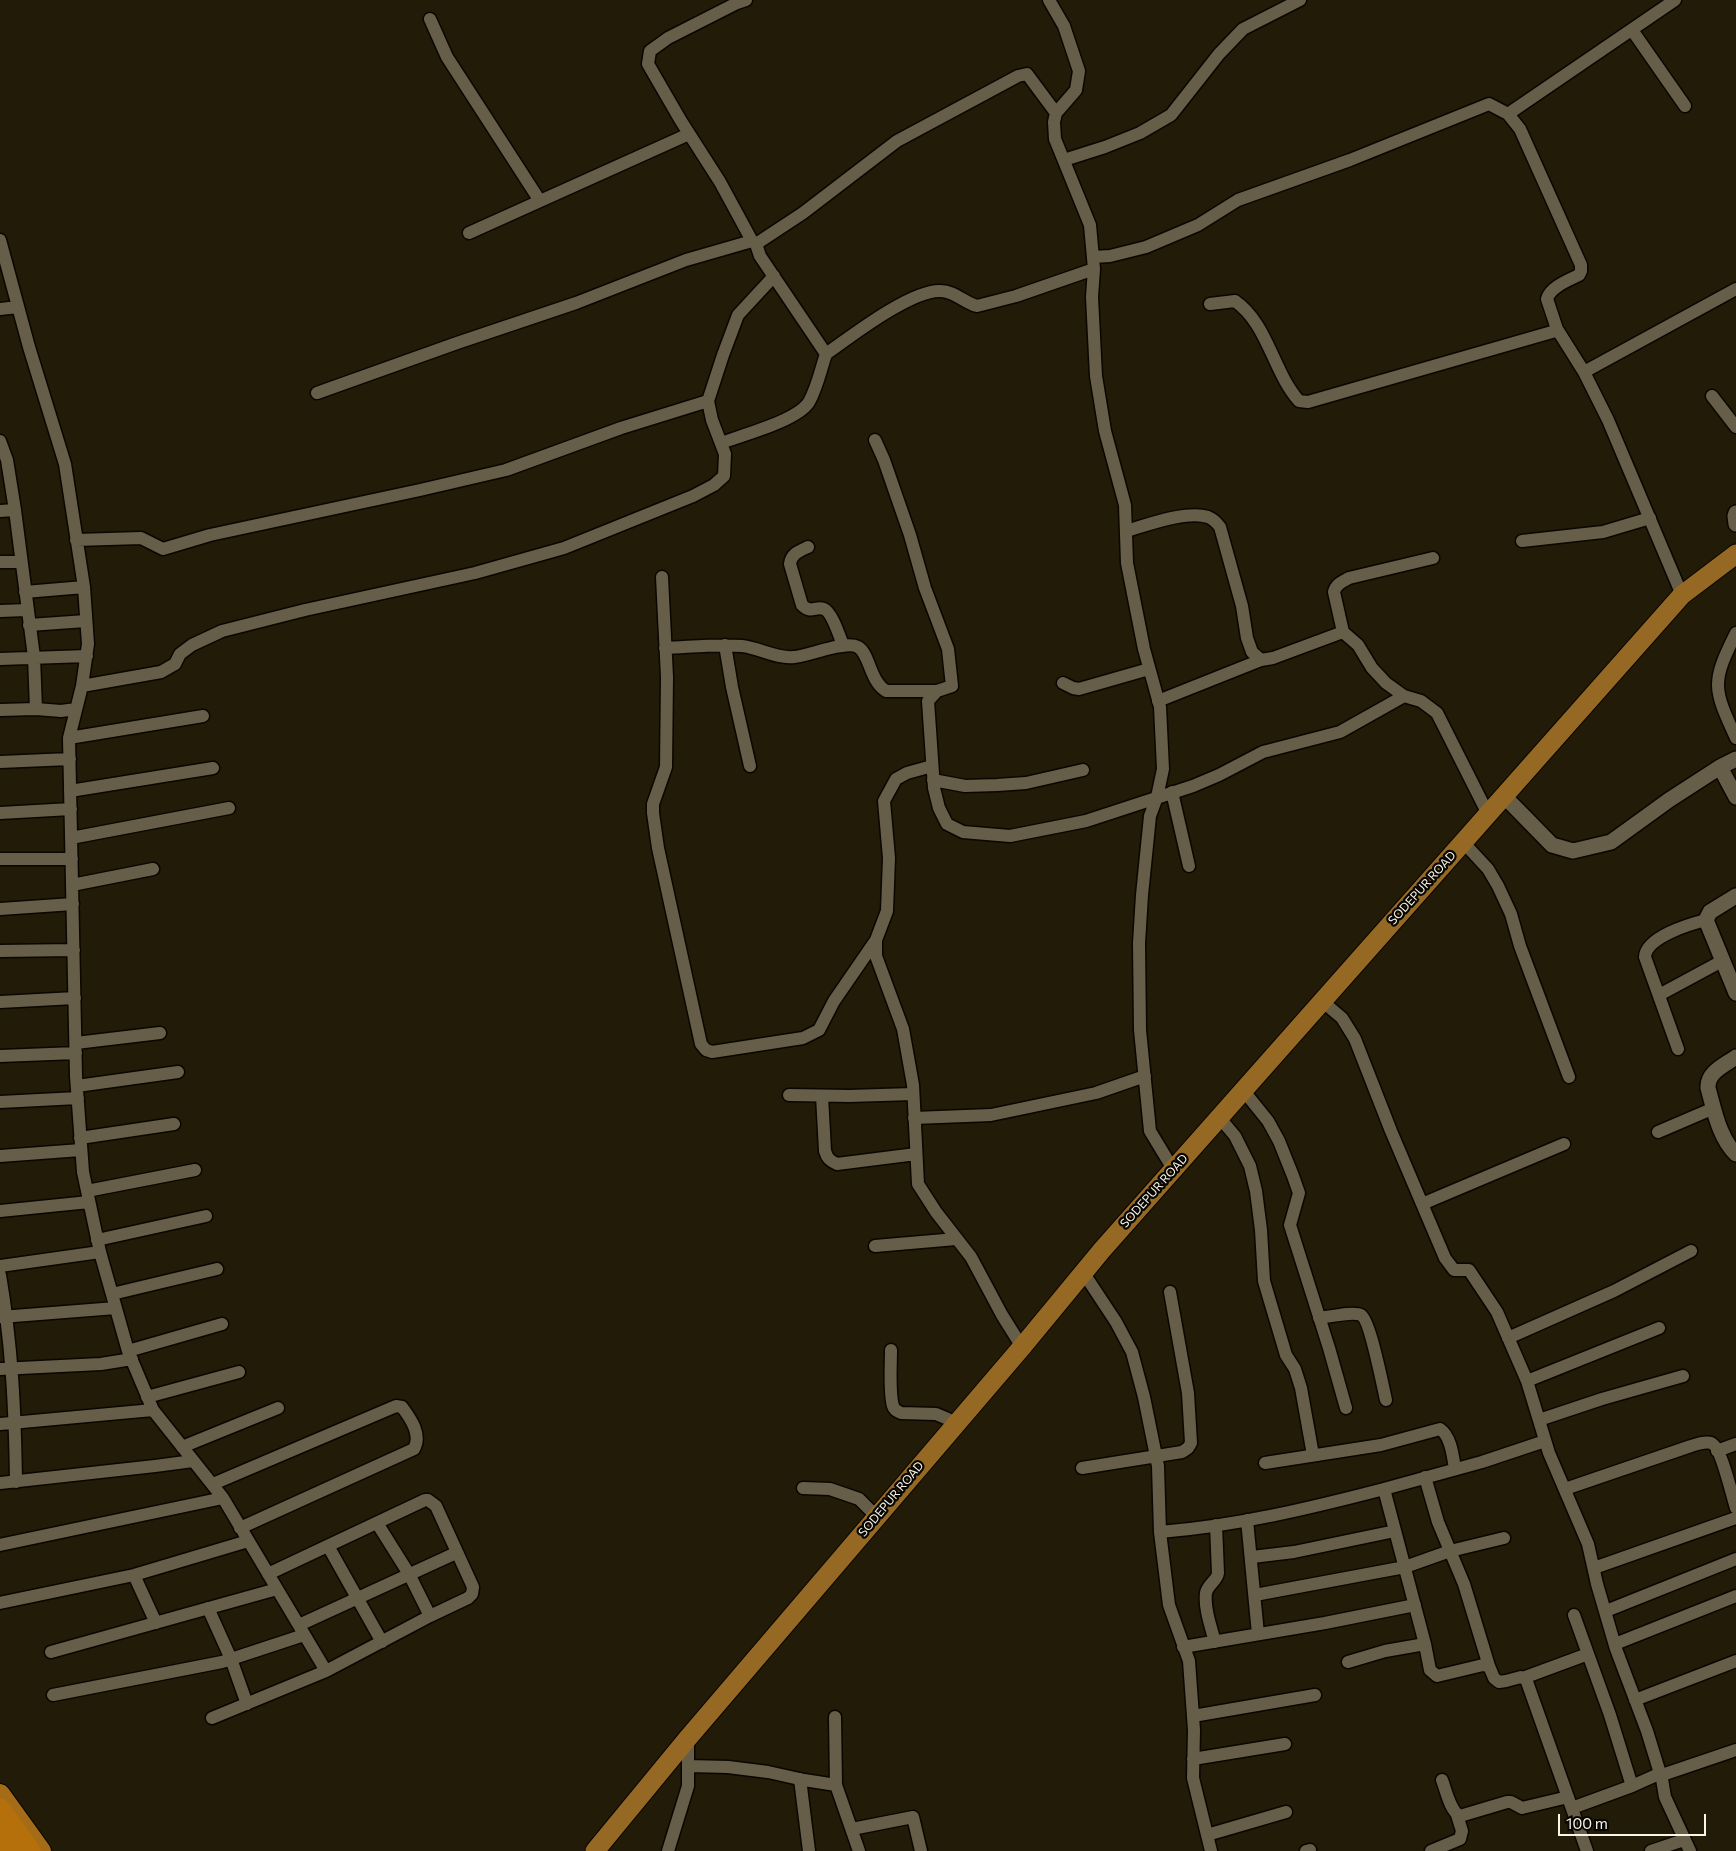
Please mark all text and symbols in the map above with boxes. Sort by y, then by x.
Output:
street label: SODEPUR ROAD [1385,848,1459,928]
street label: SODEPUR ROAD [1117,1151,1191,1231]
street label: SODEPUR ROAD [855,1458,927,1540]
scale bar [1561,1804,1708,1836]
text: 100 m [1566,1814,1608,1832]

